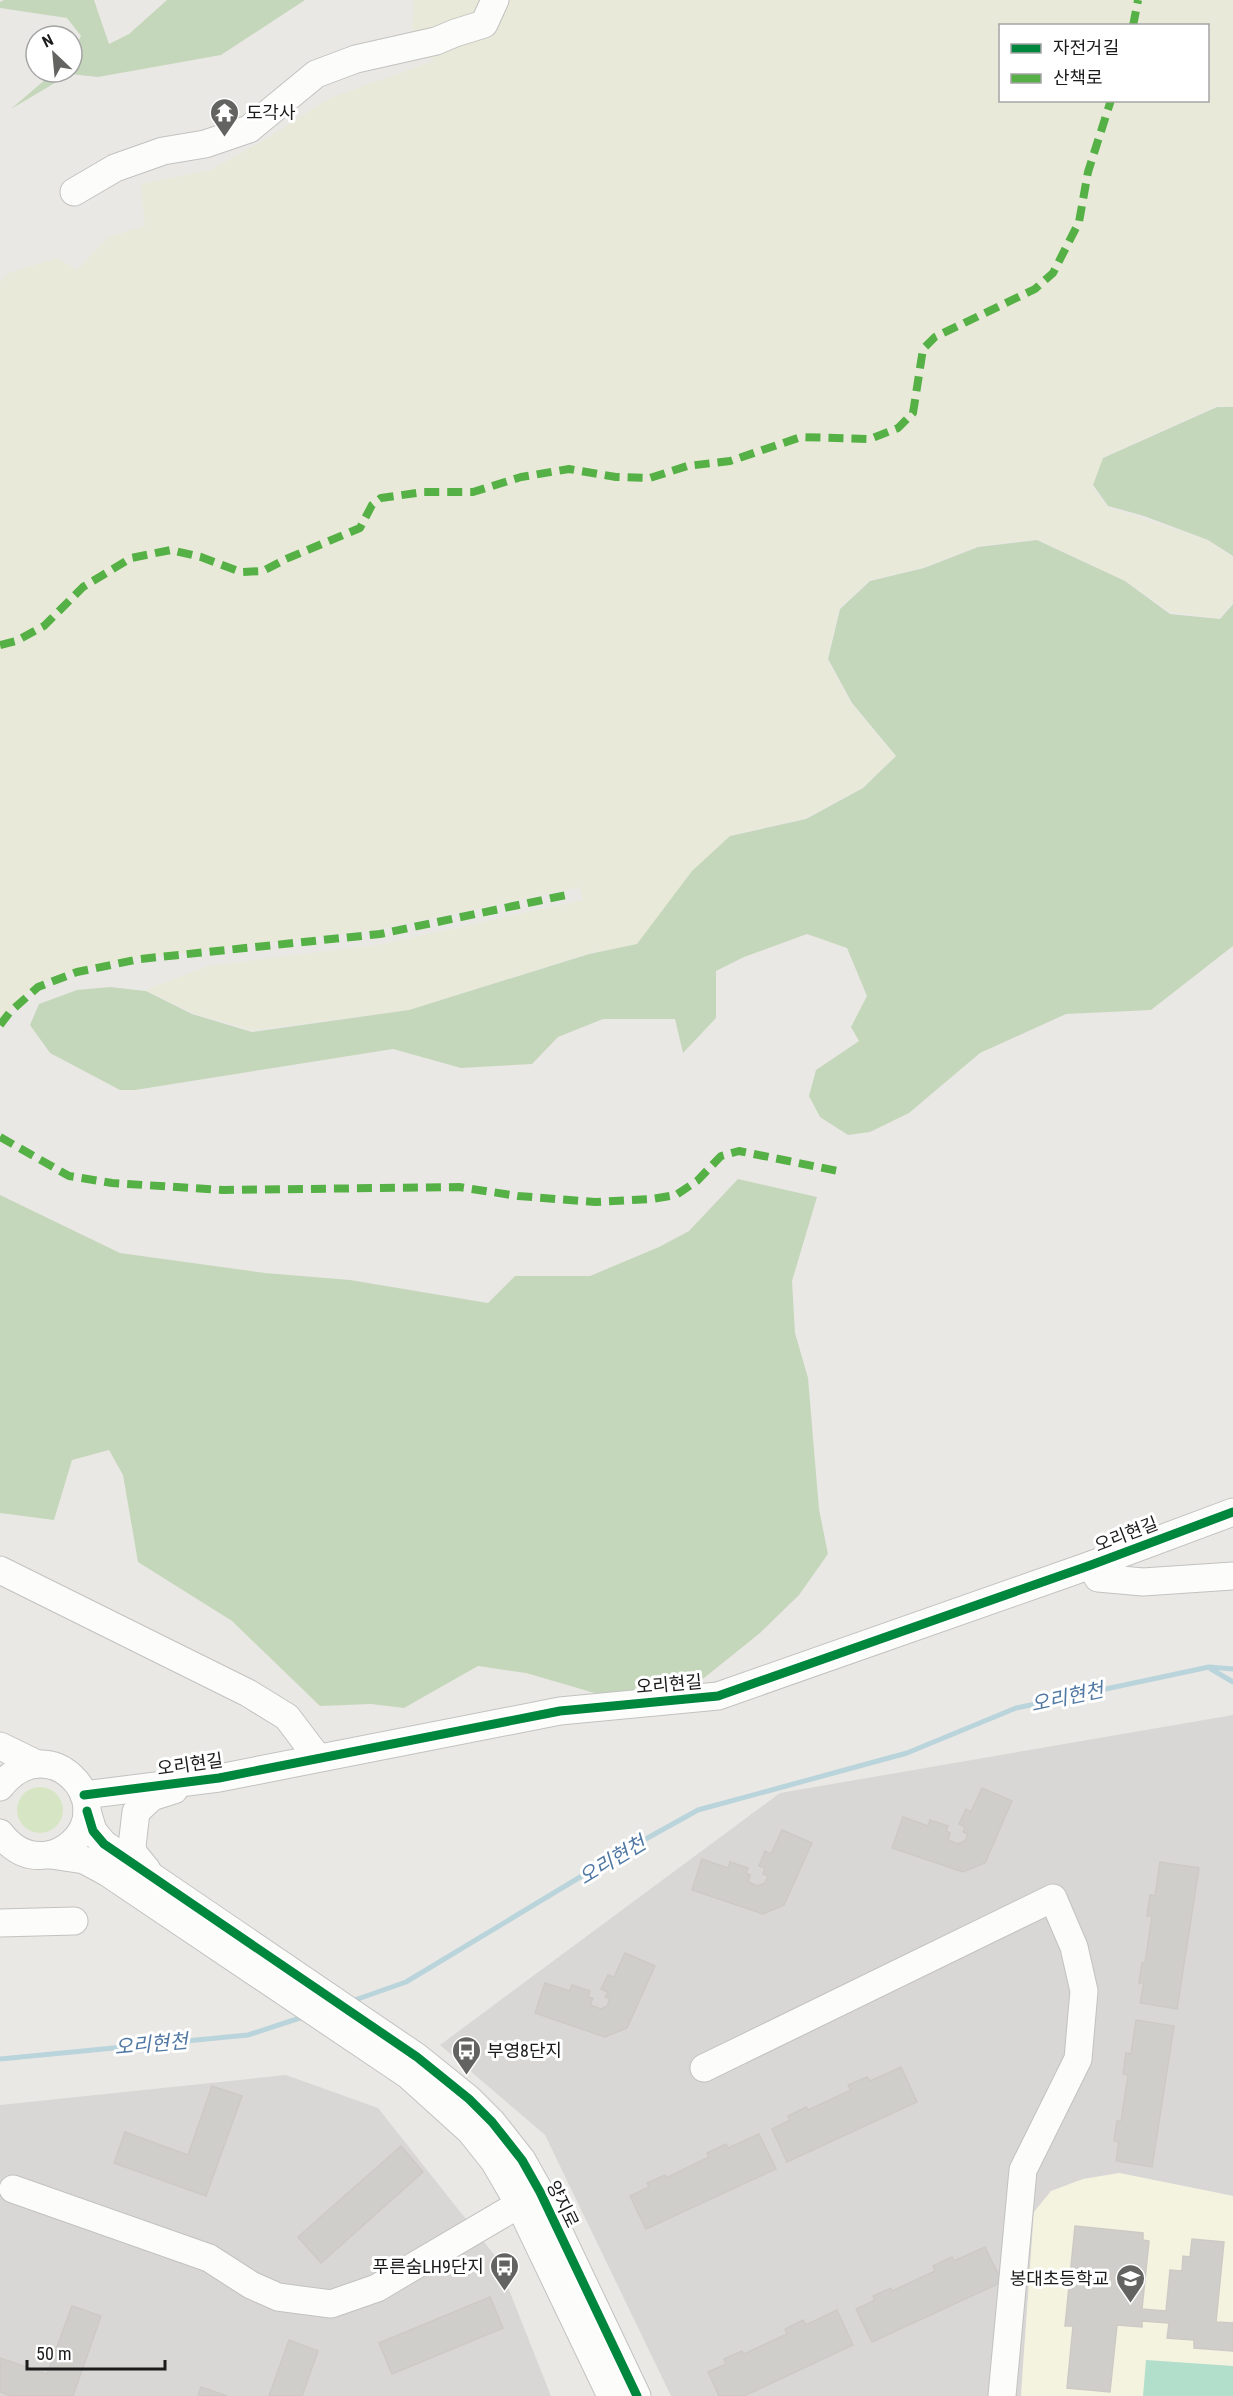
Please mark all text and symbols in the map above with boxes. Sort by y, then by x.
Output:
north arrow [24,24,84,84]
legend [999,24,1209,102]
text: N [39,30,56,52]
text: 자전거길 [1053,37,1119,58]
text: 산책로 [1053,67,1103,88]
temple icon: 도각사 [209,96,241,138]
place label: 도각사 [246,102,296,123]
street label: 오리현길 [1091,1512,1161,1556]
street label: 오리현길 [635,1671,703,1697]
water label: 오리현천 [1029,1677,1108,1716]
street label: 오리현길 [156,1749,224,1779]
water label: 오리현천 [574,1829,652,1889]
water label: 오리현천 [113,2029,191,2059]
bus stop icon: 부영8단지 [450,2034,482,2076]
place label: 부영8단지 [487,2040,562,2061]
street label: 양지로 [543,2177,583,2231]
bus stop icon: 푸른숨LH9단지 [489,2250,521,2292]
place label: 푸른숨LH9단지 [373,2256,484,2277]
school or university icon: 봉대초등학교 [1114,2262,1146,2304]
place label: 봉대초등학교 [1010,2268,1109,2289]
scale bar [27,2333,165,2371]
text: 50 m [36,2343,71,2364]

